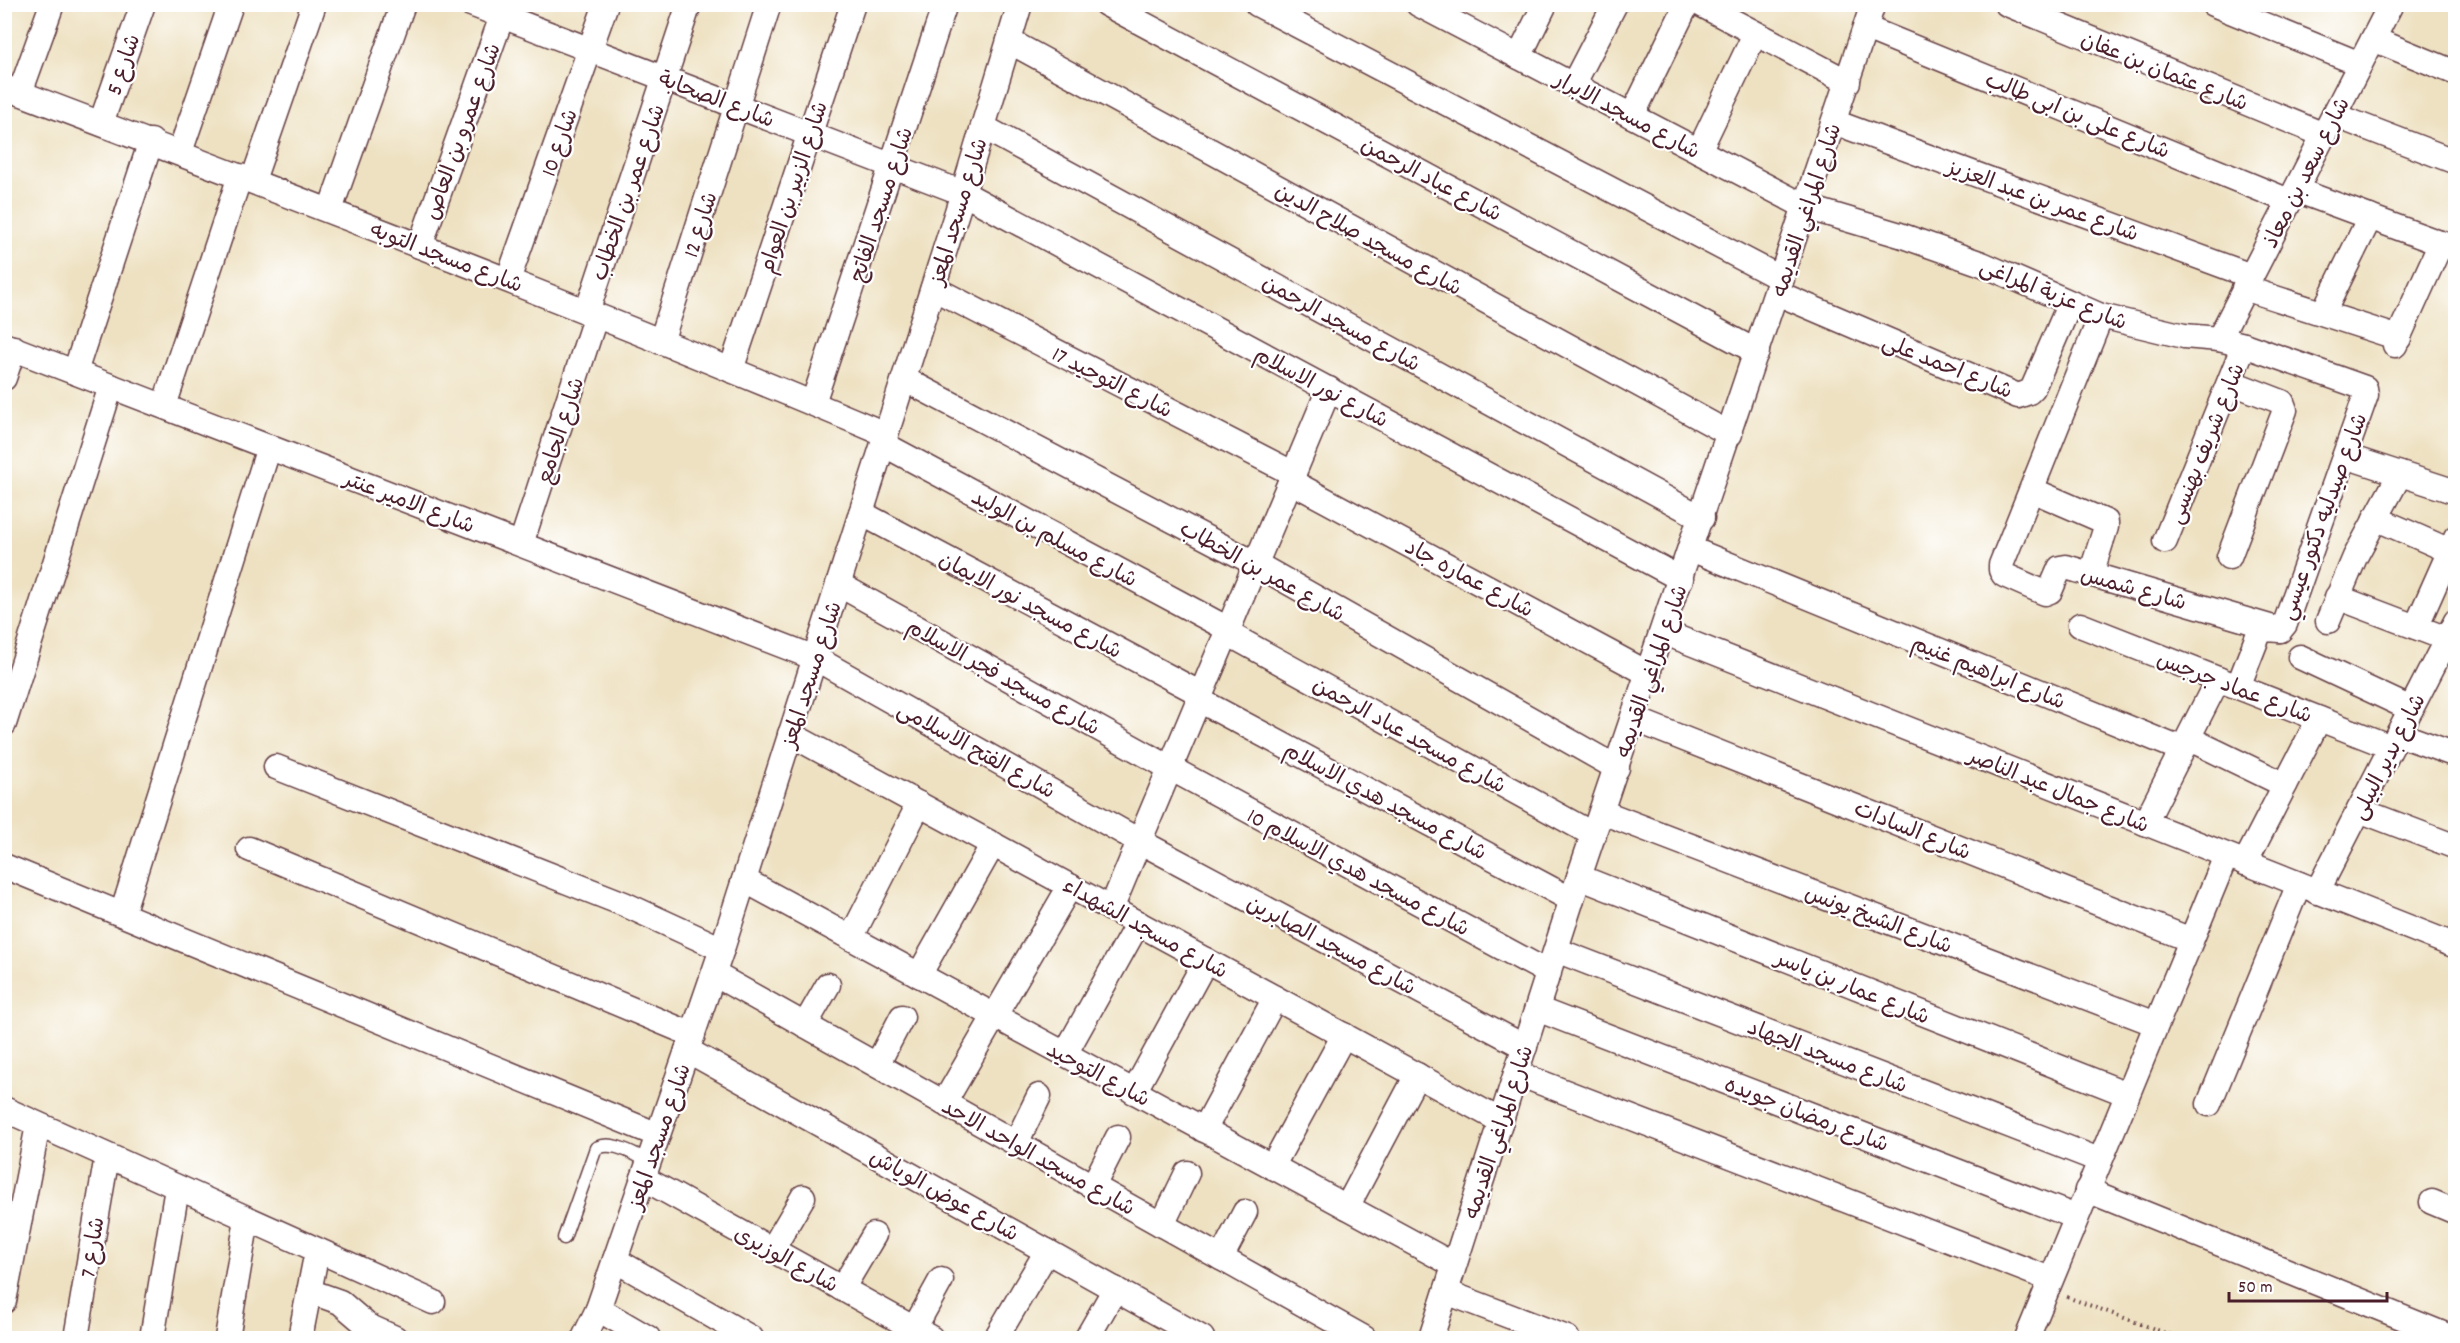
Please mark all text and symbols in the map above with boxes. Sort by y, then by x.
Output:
street label: شارع عثمان بن عفان [2075,26,2252,121]
street label: شارع 5 [100,30,150,100]
street label: شارع عمرو بن العاص [418,39,511,225]
street label: شارع الصحابة [653,65,778,138]
street label: شارع مسجد الابرار [1546,65,1705,169]
street label: شارع على بن ابى طالب [1980,66,2174,169]
street label: شارع سعد بن معاذ [2257,93,2360,254]
street label: شارع الزبير بن العوام [753,98,838,278]
street label: شارع عمر بن الخطاب [586,101,675,286]
street label: شارع 10 [535,105,588,181]
street label: شارع المراغي القديمه [1766,120,1852,303]
street label: شارع مسجد الفاتح [844,124,923,287]
street label: شارع عباد الرحمن [1354,131,1506,231]
street label: شارع مسجد المعز [923,135,997,291]
street label: شارع عمر بن عبد العزيز [1940,152,2142,251]
street label: شارع مسجد صلاح الدين [1268,177,1466,305]
street label: شارع 12 [677,188,727,262]
street label: شارع مسجد التوبه [365,216,527,303]
street label: شارع عزبة المراغى [1974,253,2131,340]
street label: شارع مسجد الرحمن [1255,269,1425,382]
street label: شارع احمد على [1877,328,2016,408]
street label: شارع التوحيد 17 [1046,340,1177,428]
street label: شارع نور الاسلام [1248,341,1393,438]
street label: شارع شريف بهنسى [2162,359,2255,529]
street label: شارع الجامع [531,374,594,488]
street label: شارع صيدليه دكتور عيسي [2273,409,2378,625]
street label: شارع الامير عنتر [337,464,479,543]
street label: شارع مسلم بن الوليد [965,483,1142,597]
street label: شارع عمر بن الخطاب [1173,515,1350,631]
street label: شارع عماره جاد [1398,533,1538,627]
street label: شارع مسجد نور الايمان [932,546,1126,669]
street label: شارع شمس [2077,560,2190,620]
street label: شارع المراغي القديمه [1609,581,1698,763]
street label: شارع مسجد المعز [774,598,852,754]
street label: شارع مسجد فجر الاسلام [900,613,1105,745]
street label: شارع ابراهيم غنيم [1906,629,2069,719]
street label: شارع عماد جرجس [2151,645,2316,733]
street label: شارع مسجد عباد الرحمن [1306,671,1511,803]
street label: شارع بدير البيلى [2345,689,2435,826]
street label: شارع الفتح الاسلامى [891,696,1060,808]
street label: شارع مسجد هدي الاسلام [1277,736,1491,870]
street label: شارع جمال عبد الناصر [1960,741,2153,843]
street label: شارع السادات [1849,795,1975,870]
street label: شارع مسجد هدي الاسلام 10 [1241,802,1474,946]
street label: شارع مسجد الشهداء [1056,872,1233,988]
street label: شارع الشيخ يونس [1800,879,1956,964]
street label: شارع مسجد الصابرين [1240,889,1421,1005]
street label: شارع عمار بن ياسر [1768,943,1934,1034]
street label: شارع مسجد الجهاد [1742,1013,1911,1103]
street label: شارع التوحيد [1040,1036,1155,1116]
street label: شارع المراغي القديمه [1458,1042,1544,1225]
street label: شارع مسجد المعز [621,1060,701,1216]
street label: شارع رمضان جويده [1719,1071,1892,1162]
street label: شارع مسجد الواحد الاحد [935,1093,1140,1225]
street label: شارع عوض الوياش [863,1143,1024,1251]
street label: شارع 7 [74,1215,115,1280]
street label: شارع الوزيرى [728,1220,843,1302]
scale bar [2229,1265,2386,1303]
text: 50 m [2238,1276,2273,1301]

